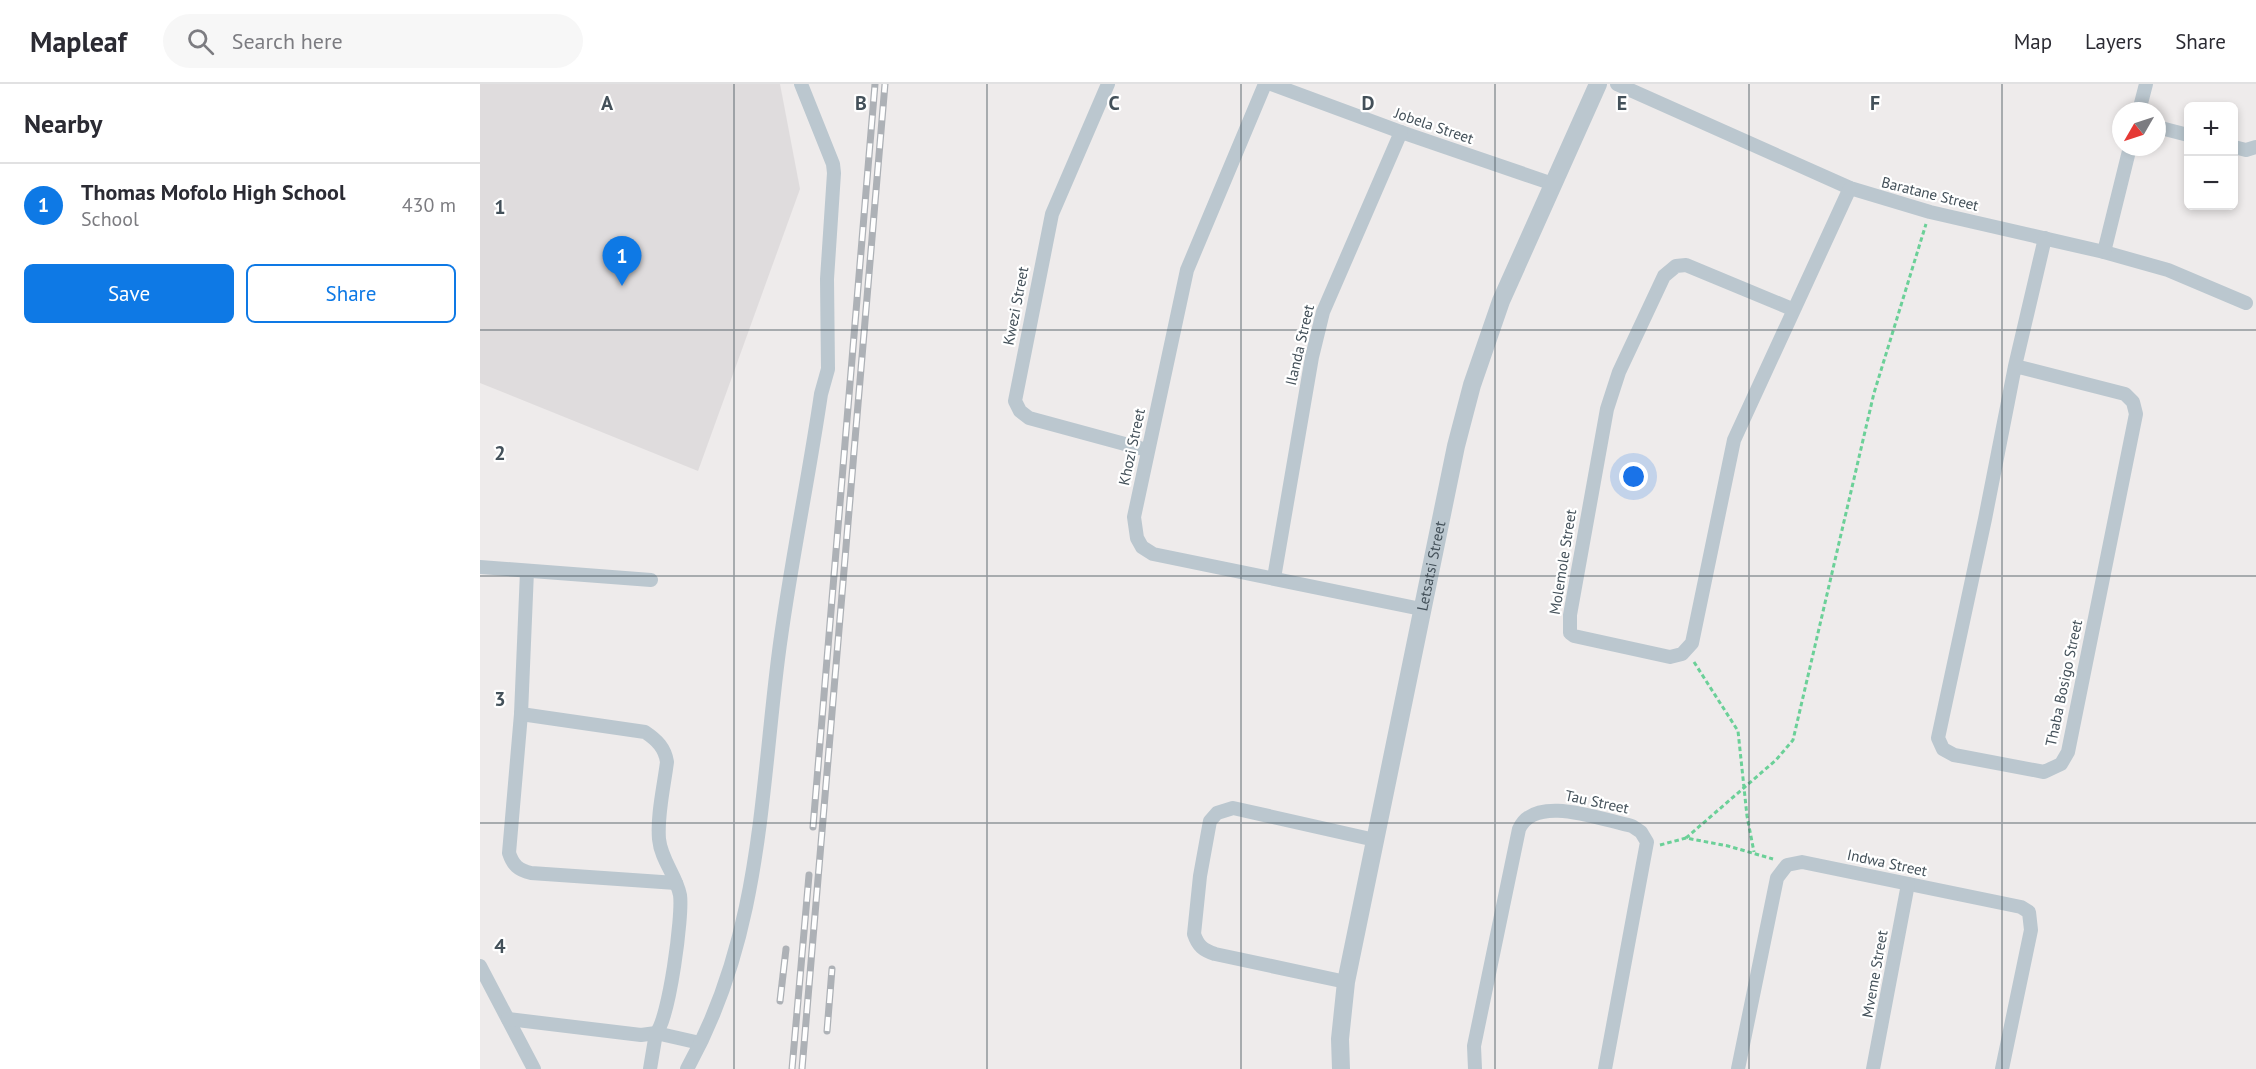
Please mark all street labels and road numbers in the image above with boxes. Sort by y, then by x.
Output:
street label: Jobela Street [1391,103,1476,148]
street label: Baratane Street [1880,172,1981,215]
street label: Kwezi Street [999,265,1032,347]
street label: Ilanda Street [1281,303,1318,387]
street label: Khozi Street [1114,407,1149,487]
street label: Molemole Street [1545,508,1580,616]
street label: Letsatsi Street [1412,519,1449,612]
street label: Thaba Bosigo Street [2041,618,2086,748]
street label: Tau Street [1564,786,1631,818]
street label: Indwa Street [1845,845,1929,880]
street label: Mveme Street [1857,929,1892,1019]

